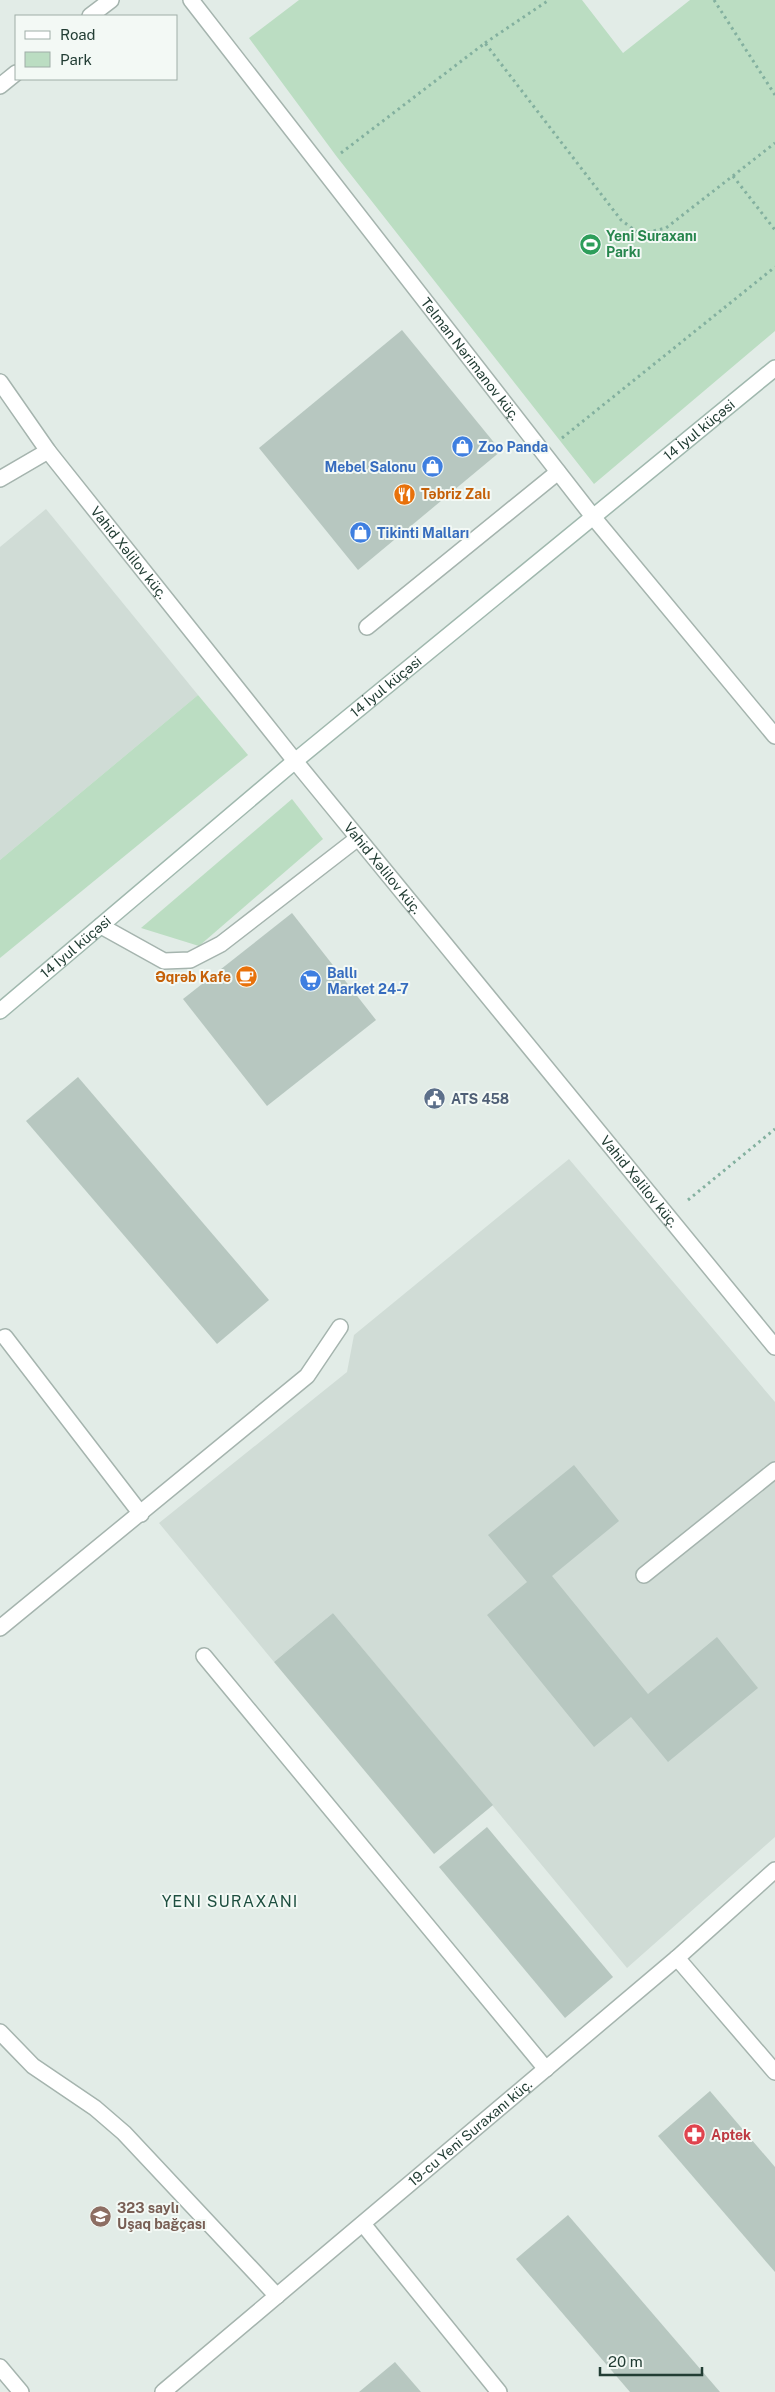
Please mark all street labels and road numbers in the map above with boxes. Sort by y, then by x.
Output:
street label: Telman Nərimanov küç. [418,295,523,424]
street label: 14 İyul küçəsi [660,396,738,464]
street label: Vahid Xəlilov küç. [87,503,171,602]
street label: 14 İyul küçəsi [347,653,425,720]
street label: Vahid Xəlilov küç. [341,819,425,917]
street label: 14 İyul küçəsi [37,913,114,981]
street label: Vahid Xəlilov küç. [597,1133,682,1231]
street label: 19-cu Yeni Suraxanı küç. [405,2076,535,2189]

